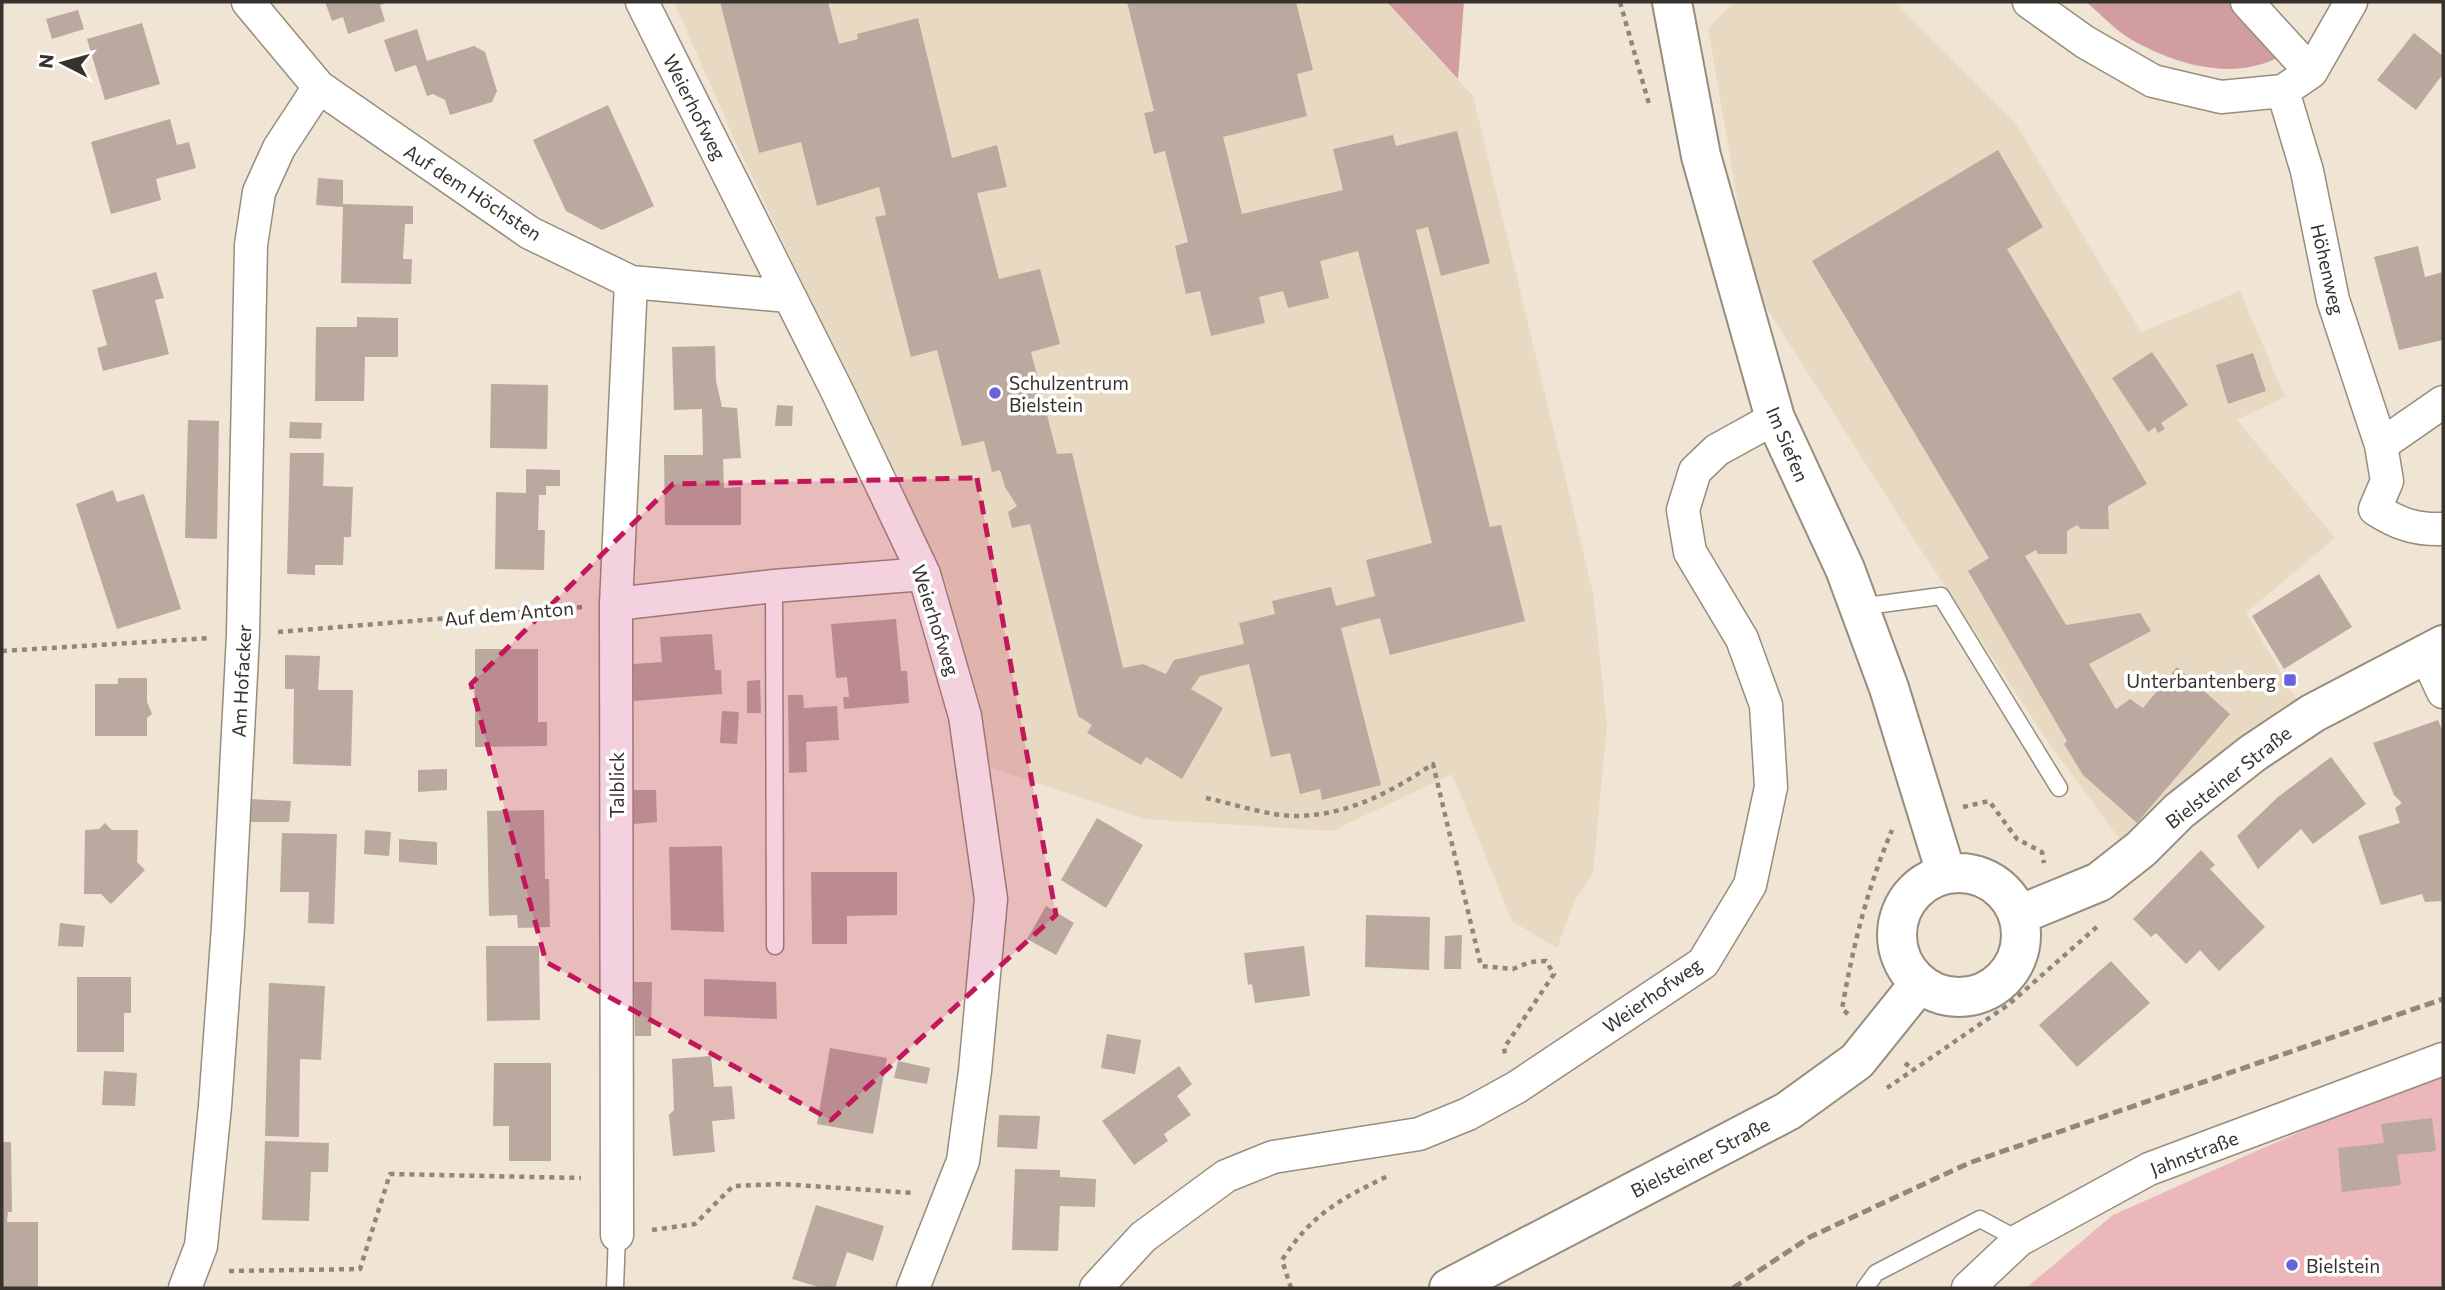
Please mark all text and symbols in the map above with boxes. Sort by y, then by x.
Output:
north arrow [28,28,98,98]
street label: Weierhofweg [659,50,731,164]
text: N [33,53,58,69]
street label: Auf dem Höchsten [400,139,546,245]
street label: Höhenweg [2306,221,2350,317]
place label: Schulzentrum Bielstein [1009,371,1129,416]
marker: Schulzentrum Bielstein [987,385,1003,401]
street label: Im Siefen [1762,403,1814,485]
street label: Weierhofweg [907,562,965,678]
street label: Auf dem Anton [443,596,575,630]
street label: Am Hofacker [227,624,255,738]
place label: Unterbantenberg [2126,669,2276,692]
marker: Unterbantenberg [2282,672,2298,688]
street label: Bielsteiner Straße [2161,721,2295,833]
street label: Talblick [605,752,628,818]
street label: Weierhofweg [1598,952,1706,1038]
street label: Bielsteiner Straße [1627,1112,1773,1202]
street label: Jahnstraße [2147,1126,2241,1180]
place label: Bielstein [2306,1254,2380,1277]
marker: Bielstein [2284,1257,2300,1273]

